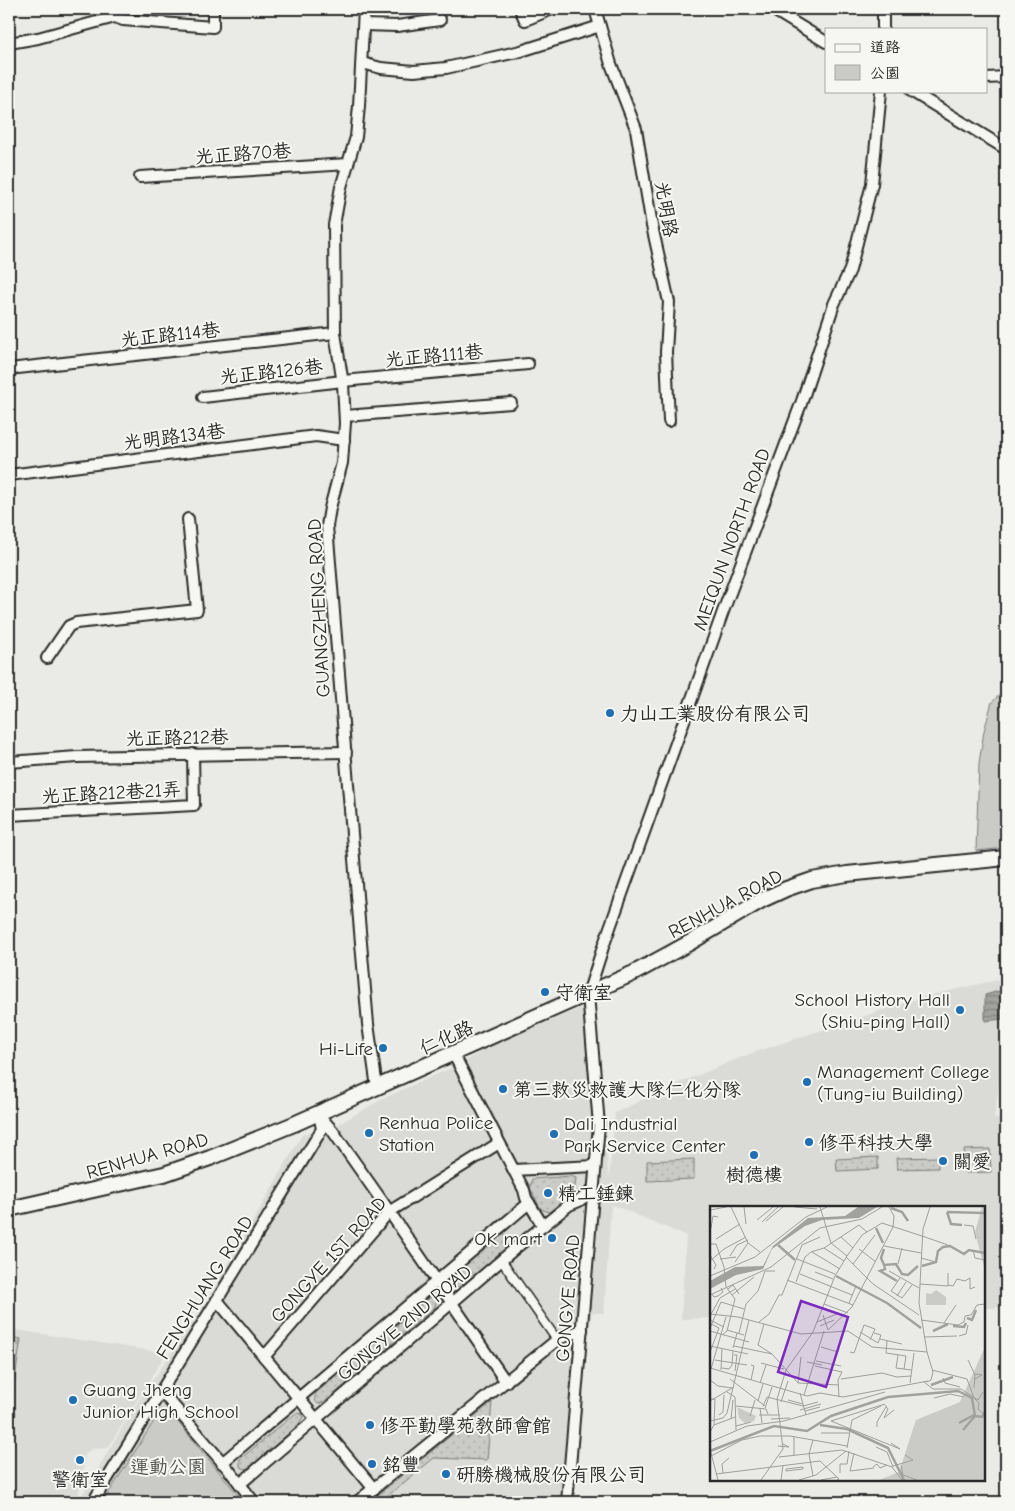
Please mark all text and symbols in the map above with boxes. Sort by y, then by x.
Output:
legend [825,28,988,92]
text: 道路 [870,38,900,56]
text: 公園 [870,64,900,82]
street label: 光正路70巷 [194,140,292,168]
street label: 光明路 [650,179,682,239]
street label: 光正路114巷 [119,319,221,351]
street label: 光正路111巷 [384,341,484,371]
street label: 光正路126巷 [218,356,324,388]
street label: 光明路134巷 [122,420,226,454]
street label: MEIQUN NORTH ROAD [689,445,775,633]
street label: GUANGZHENG ROAD [303,518,335,698]
place label: 力山工業股份有限公司 [620,703,810,725]
marker: 力山工業股份有限公司 [604,707,616,719]
street label: 光正路212巷 [125,726,229,750]
street label: 光正路212巷21弄 [41,778,181,808]
street label: RENHUA ROAD [665,865,786,943]
place label: 守衛室 [555,982,612,1004]
marker: 守衛室 [539,986,551,998]
place label: School History Hall (Shiu-ping Hall) [794,989,950,1033]
marker: School History Hall (Shiu-ping Hall) [954,1004,966,1016]
street label: 仁化路 [416,1016,477,1060]
place label: Hi-Life [319,1038,373,1060]
marker: Hi-Life [377,1042,389,1054]
place label: Management College (Tung-iu Building) [817,1061,989,1105]
marker: Management College (Tung-iu Building) [801,1076,813,1088]
place label: 第三救災救護大隊仁化分隊 [513,1079,741,1101]
marker: 第三救災救護大隊仁化分隊 [497,1083,509,1095]
place label: Renhua Police Station [379,1112,493,1156]
place label: Dali Industrial Park Service Center [564,1113,726,1157]
marker: Renhua Police Station [363,1127,375,1139]
street label: RENHUA ROAD [84,1128,211,1184]
marker: Dali Industrial Park Service Center [548,1128,560,1140]
place label: 修平科技大學 [819,1132,933,1154]
marker: 修平科技大學 [803,1136,815,1148]
marker: 樹德樓 [748,1149,760,1161]
place label: 關愛 [953,1151,991,1173]
marker: 關愛 [937,1155,949,1167]
place label: 樹德樓 [725,1164,783,1186]
place label: 精工錘鍊 [558,1183,634,1205]
marker: 精工錘鍊 [542,1187,554,1199]
street label: GONGYE 1ST ROAD [266,1192,391,1327]
inset map [710,1206,985,1481]
street label: FENGHUANG ROAD [152,1212,258,1363]
place label: OK mart [474,1228,543,1250]
marker: OK mart [546,1232,558,1244]
street label: GONGYE ROAD [551,1234,585,1363]
street label: GONGYE 2ND ROAD [333,1260,476,1385]
place label: Guang Jheng Junior High School [83,1379,239,1423]
marker: Guang Jheng Junior High School [67,1394,79,1406]
place label: 修平勤學苑教師會館 [380,1415,551,1437]
marker: 修平勤學苑教師會館 [364,1419,376,1431]
marker: 警衛室 [74,1454,86,1466]
place label: 銘豐 [382,1454,420,1476]
park label: 運動公園 [130,1456,206,1478]
marker: 銘豐 [366,1458,378,1470]
place label: 研勝機械股份有限公司 [456,1464,646,1486]
marker: 研勝機械股份有限公司 [440,1468,452,1480]
place label: 警衛室 [51,1469,109,1491]

